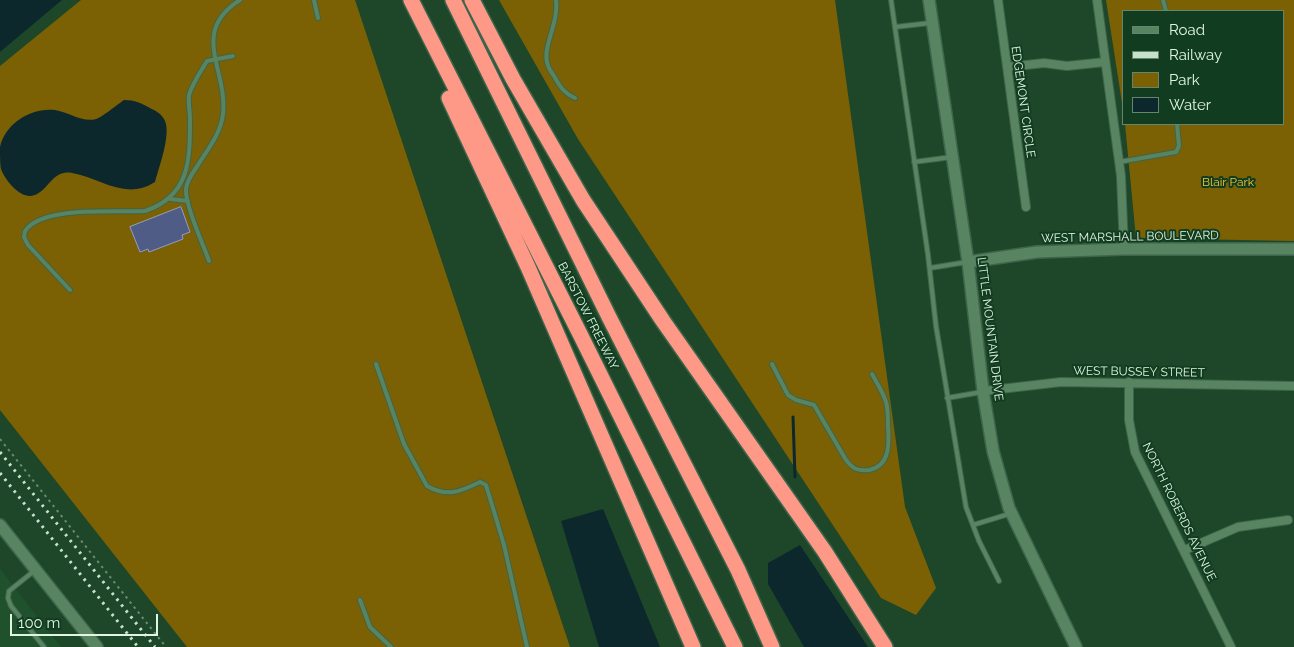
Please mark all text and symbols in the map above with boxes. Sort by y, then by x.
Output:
legend [1122,10,1284,125]
text: Road [1169,21,1205,39]
street label: EDGEMONT CIRCLE [1008,45,1038,159]
text: Railway [1169,46,1222,64]
text: Park [1169,71,1200,89]
text: Water [1169,96,1211,114]
park label: Blair Park [1202,175,1254,189]
street label: WEST MARSHALL BOULEVARD [1041,228,1219,246]
street label: LITTLE MOUNTAIN DRIVE [974,256,1006,402]
street label: BARSTOW FREEWAY [555,260,621,372]
street label: WEST BUSSEY STREET [1073,364,1205,380]
street label: NORTH ROBERDS AVENUE [1139,440,1219,584]
scale bar [12,604,160,636]
text: 100 m [18,614,60,632]

